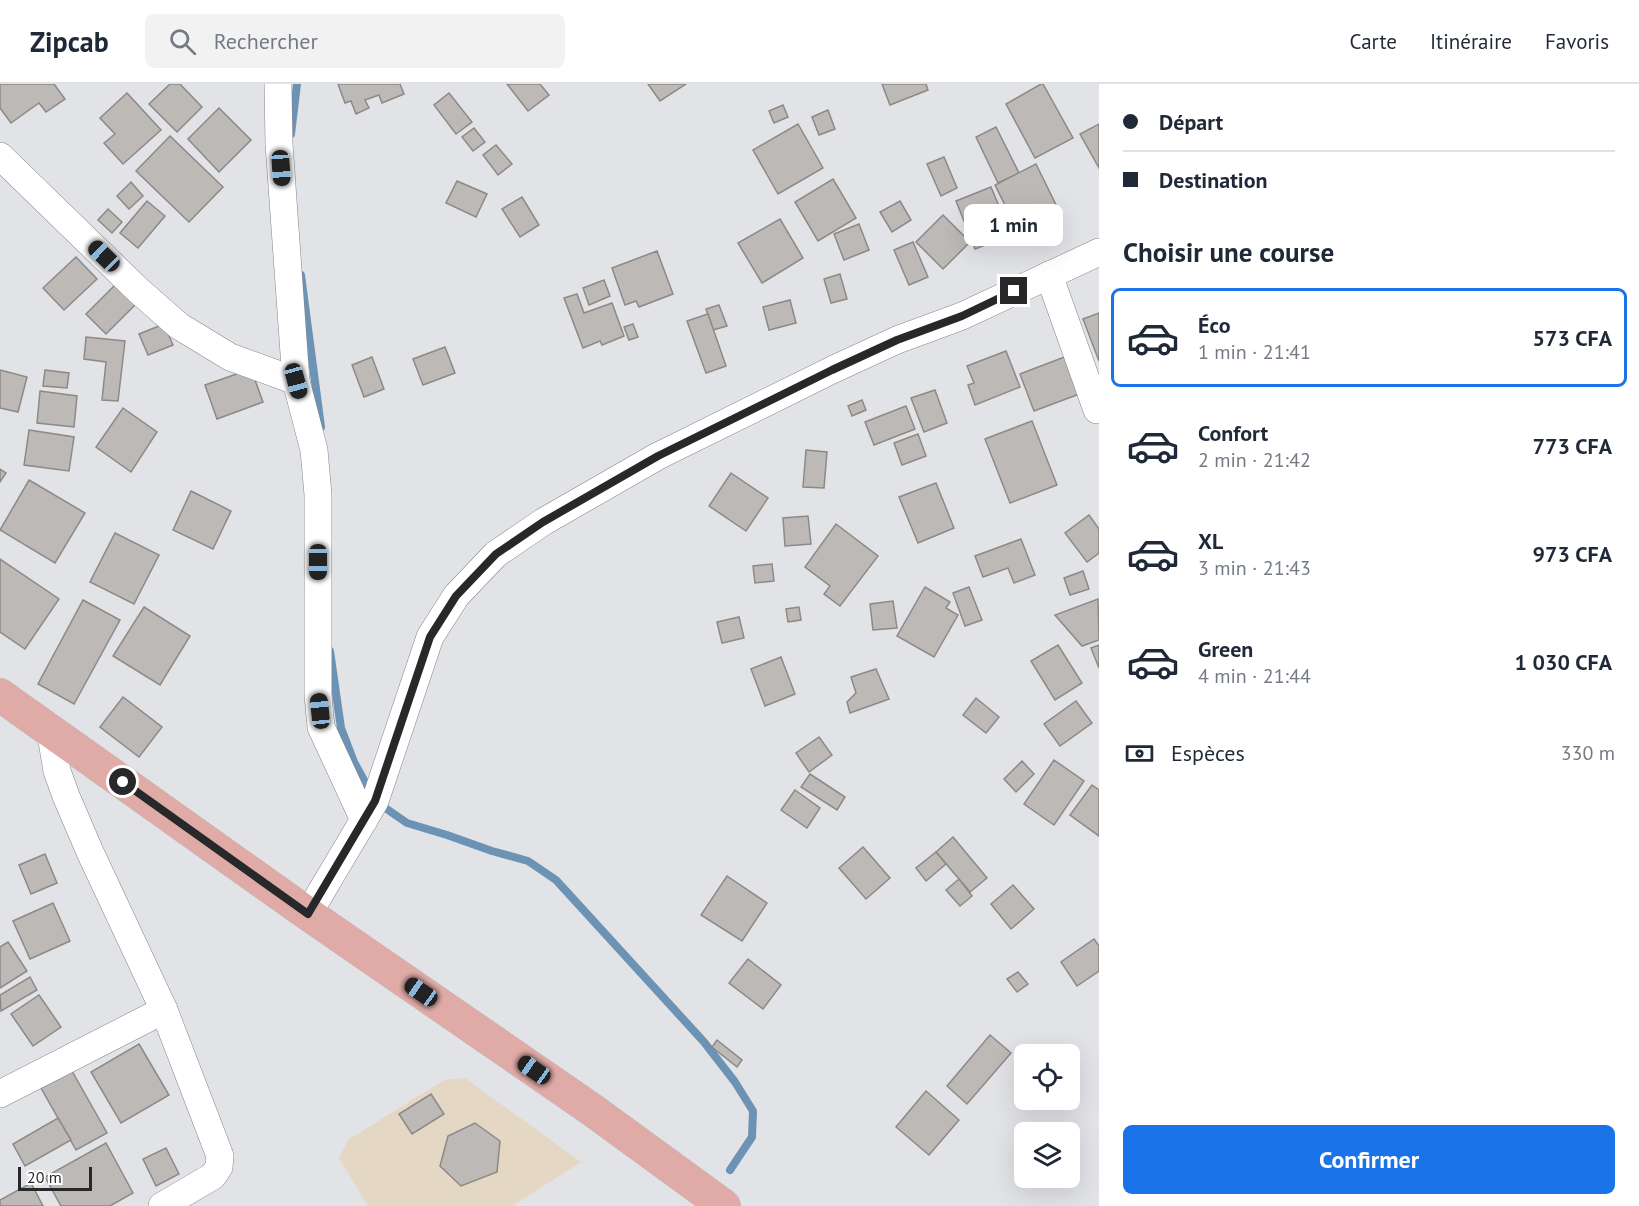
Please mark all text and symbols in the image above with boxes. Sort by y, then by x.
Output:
search box [145,14,565,68]
text: Zipcab [30,23,109,60]
icon: search [166,25,199,58]
text: Rechercher [214,27,318,55]
text: Carte [1350,28,1397,55]
text: Itinéraire [1430,28,1512,55]
text: Favoris [1545,28,1609,55]
text: Départ [1159,108,1223,136]
car [271,149,291,187]
text: Destination [1159,166,1268,194]
callout: 1 min [964,204,1064,246]
text: 1 min [989,212,1038,238]
text: Choisir une course [1123,235,1334,269]
car [85,237,123,275]
route end [1000,277,1027,304]
icon: car [1126,311,1180,365]
text: Éco [1198,311,1230,339]
text: 573 CFA [1533,324,1612,352]
text: 1 min · 21:41 [1198,339,1311,365]
car [283,361,309,401]
icon: car [1126,419,1180,473]
text: Confort [1198,419,1268,447]
text: 773 CFA [1533,432,1612,460]
text: 2 min · 21:42 [1198,447,1311,473]
icon: car [1126,527,1180,581]
text: XL [1198,527,1223,555]
text: 973 CFA [1533,540,1612,568]
car [309,544,327,580]
text: 3 min · 21:43 [1198,555,1311,581]
icon: car [1126,635,1180,689]
text: Green [1198,635,1253,663]
text: 1 030 CFA [1514,648,1612,676]
text: 4 min · 21:44 [1198,663,1311,689]
car [309,692,331,730]
icon: cash [1123,737,1156,770]
text: Espèces [1171,739,1245,767]
text: 330 m [1561,740,1615,766]
route start [109,768,136,795]
car [401,974,441,1010]
map controls [1014,1044,1080,1188]
button: locate [1014,1044,1080,1110]
car [514,1052,554,1088]
button: layers [1014,1122,1080,1188]
button: Confirmer [1123,1125,1615,1194]
scale bar [18,1164,92,1192]
text: 20 m [27,1167,62,1187]

